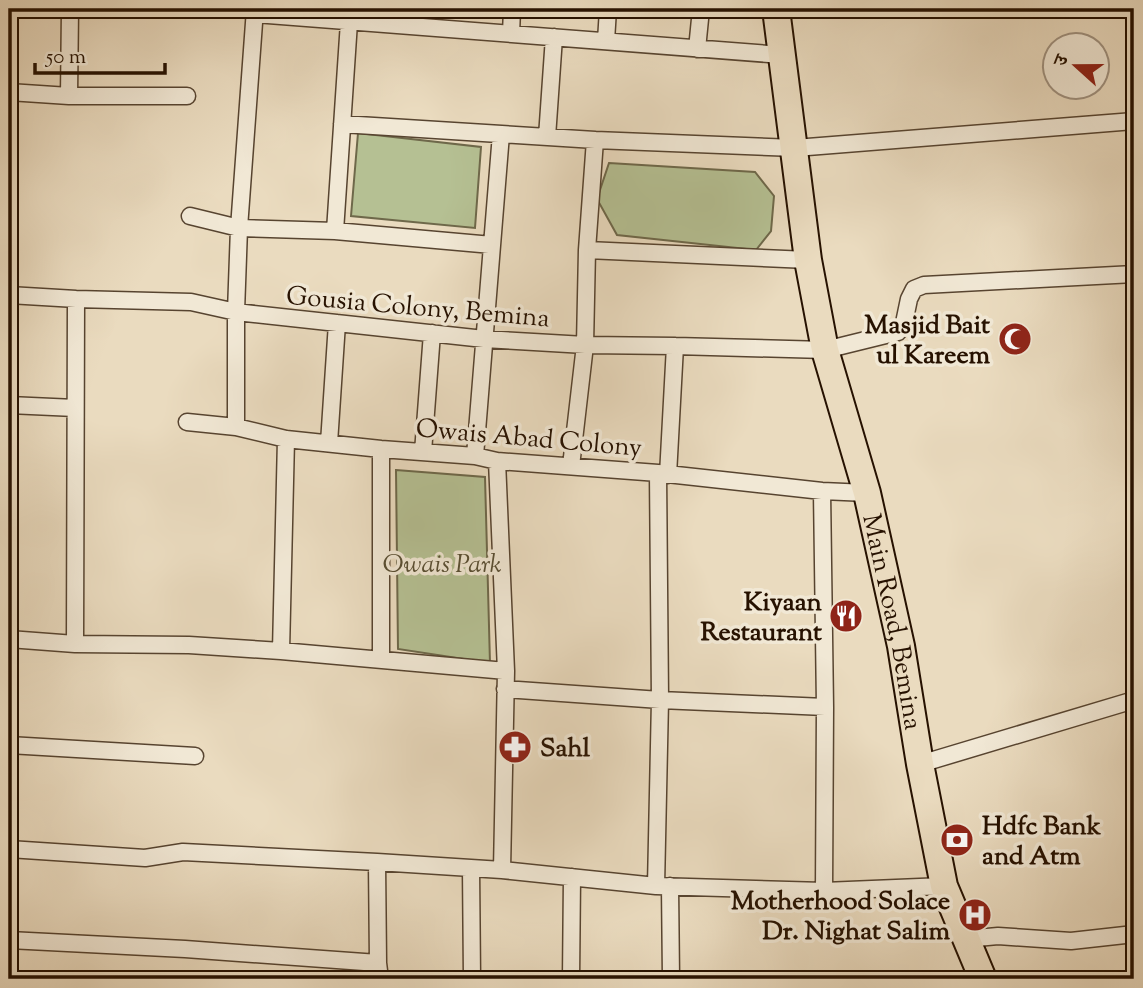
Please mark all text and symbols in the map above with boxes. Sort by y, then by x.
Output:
scale bar [35,32,164,76]
north arrow [1042,32,1112,102]
text: 50 m [45,43,86,73]
text: उ [1047,50,1077,72]
street label: Gousia Colony, Bemina [285,279,551,338]
place label: Masjid Bait ul Kareem [865,308,990,375]
mosque icon: Masjid Bait ul Kareem [996,320,1034,358]
street label: Owais Abad Colony [414,411,643,468]
street label: Main Road, Bemina [851,511,930,733]
park label: Owais Park [382,547,502,584]
place label: Kiyaan Restaurant [701,585,823,652]
restaurant icon: Kiyaan Restaurant [827,597,865,635]
pharmacy icon: Sahl [496,728,534,766]
place label: Sahl [540,731,591,768]
place label: Hdfc Bank and Atm [982,809,1102,876]
bank icon: Hdfc Bank and Atm [938,821,976,859]
place label: Motherhood Solace Dr. Nighat Salim [731,884,950,951]
hospital icon: Motherhood Solace Dr. Nighat Salim [956,896,994,934]

